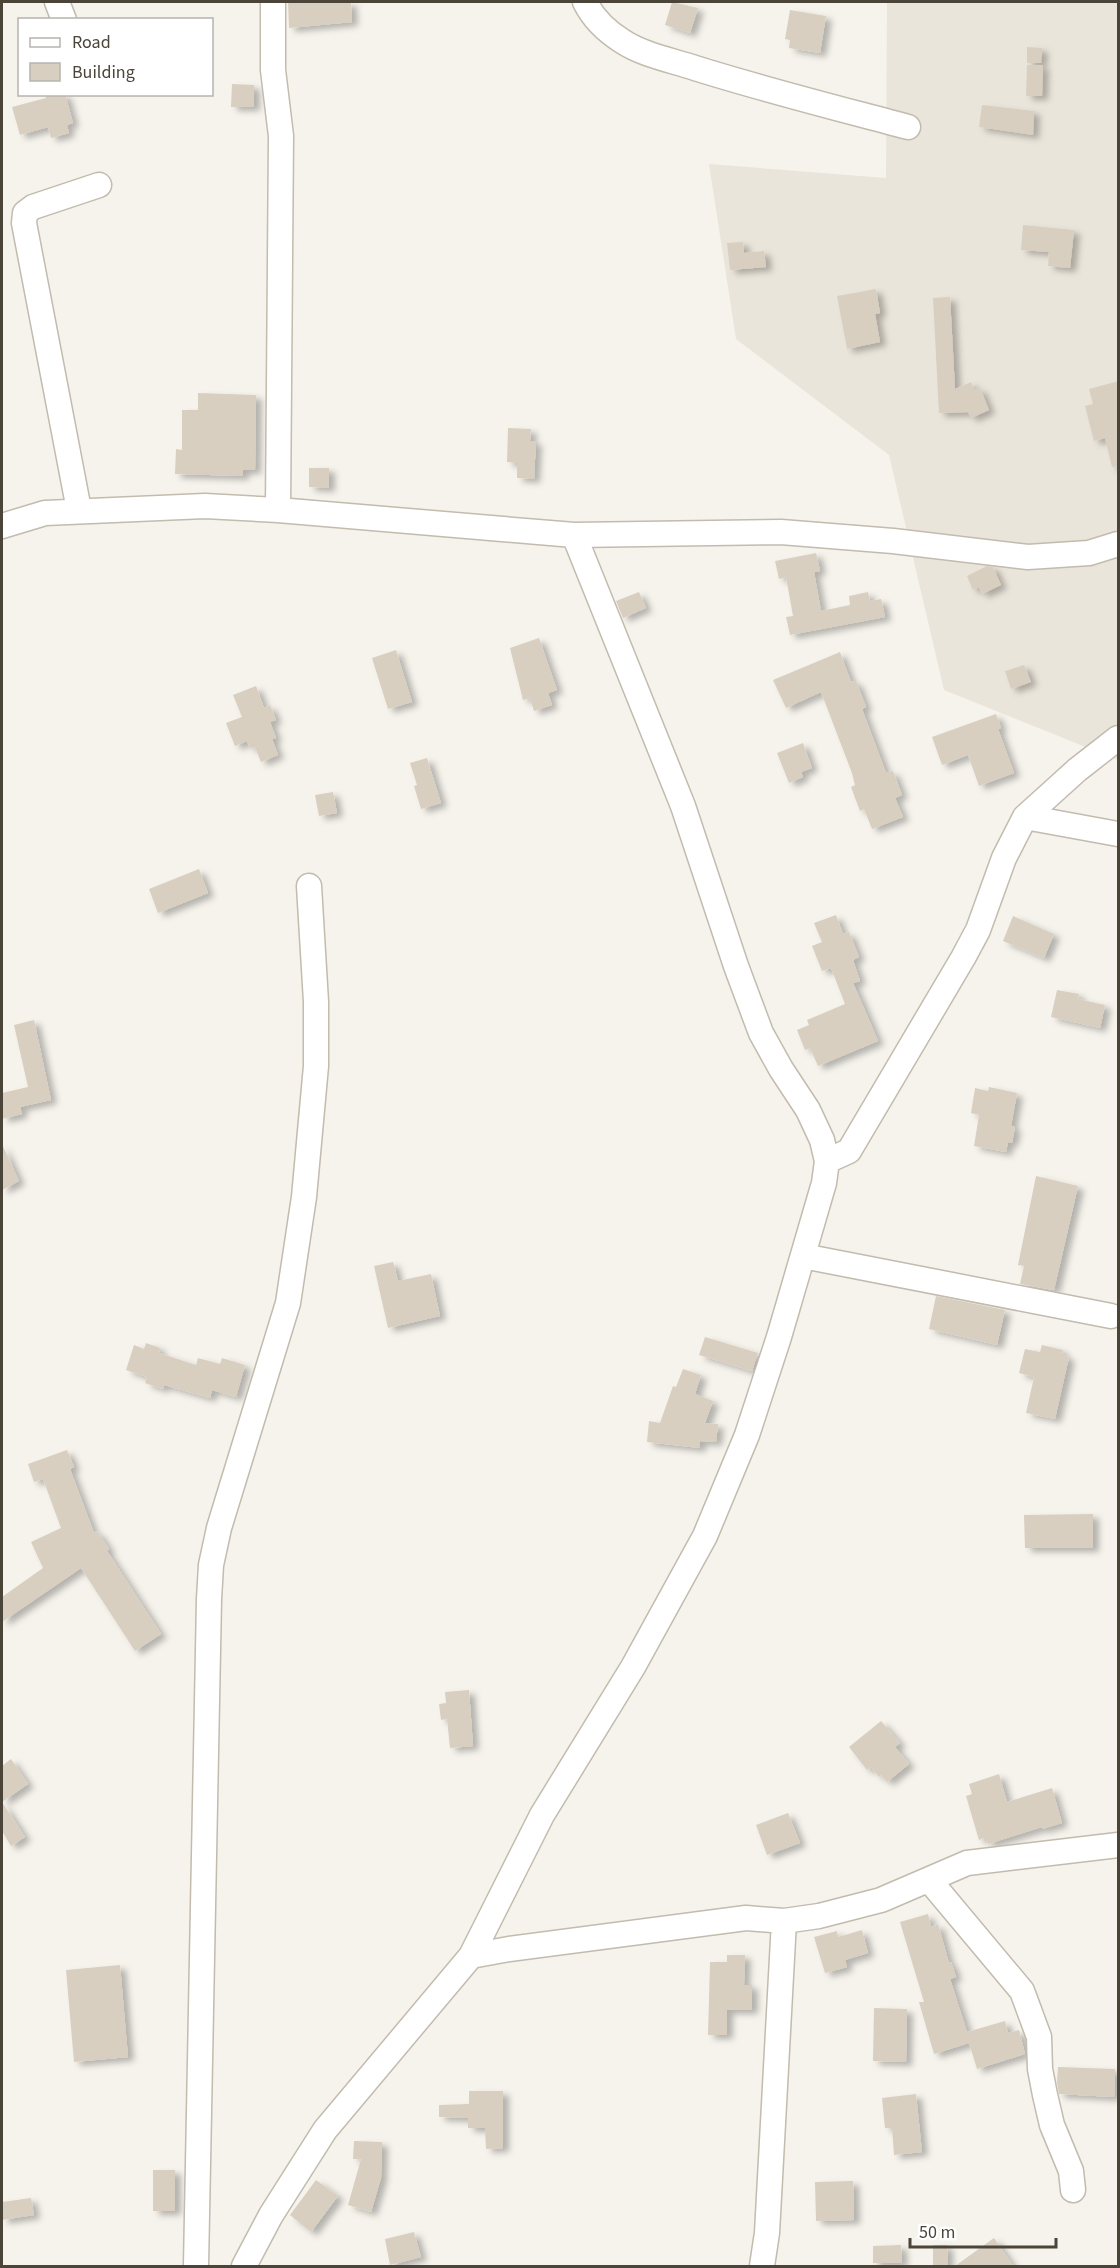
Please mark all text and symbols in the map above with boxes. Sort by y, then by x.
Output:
legend [18,18,213,96]
text: Road [72,30,111,55]
text: Building [72,60,135,85]
scale bar [910,2211,1056,2249]
text: 50 m [919,2220,955,2245]

